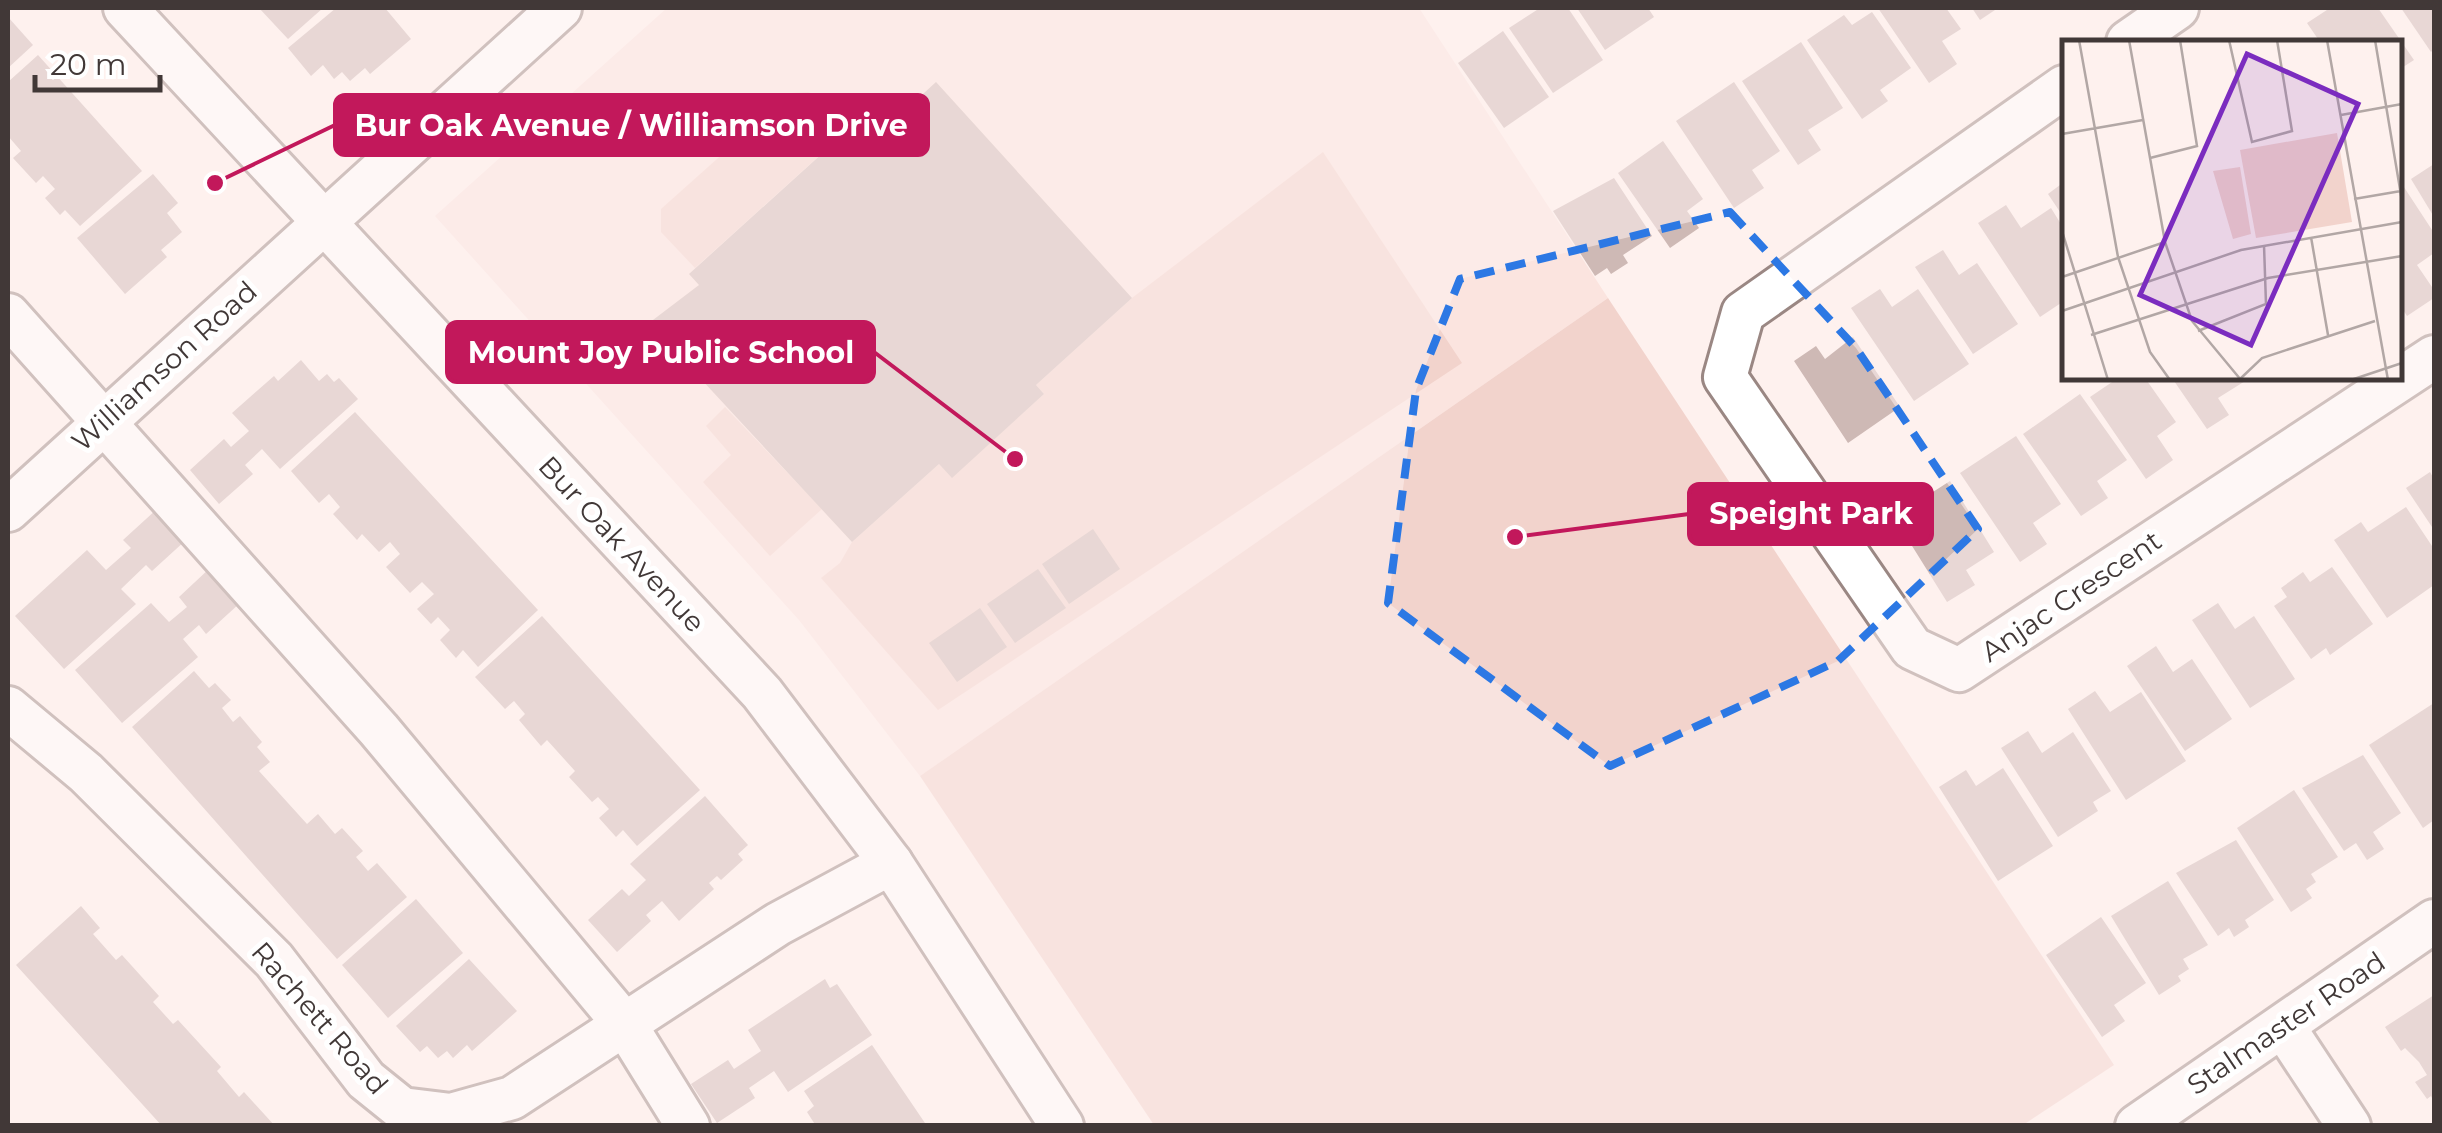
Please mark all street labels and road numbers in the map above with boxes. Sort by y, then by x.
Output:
street label: Williamson Road [64,274,264,458]
street label: Bur Oak Avenue [532,449,712,639]
street label: Anjac Crescent [1974,523,2168,669]
street label: Rachett Road [245,935,395,1101]
street label: Stalmaster Road [2181,944,2391,1102]

